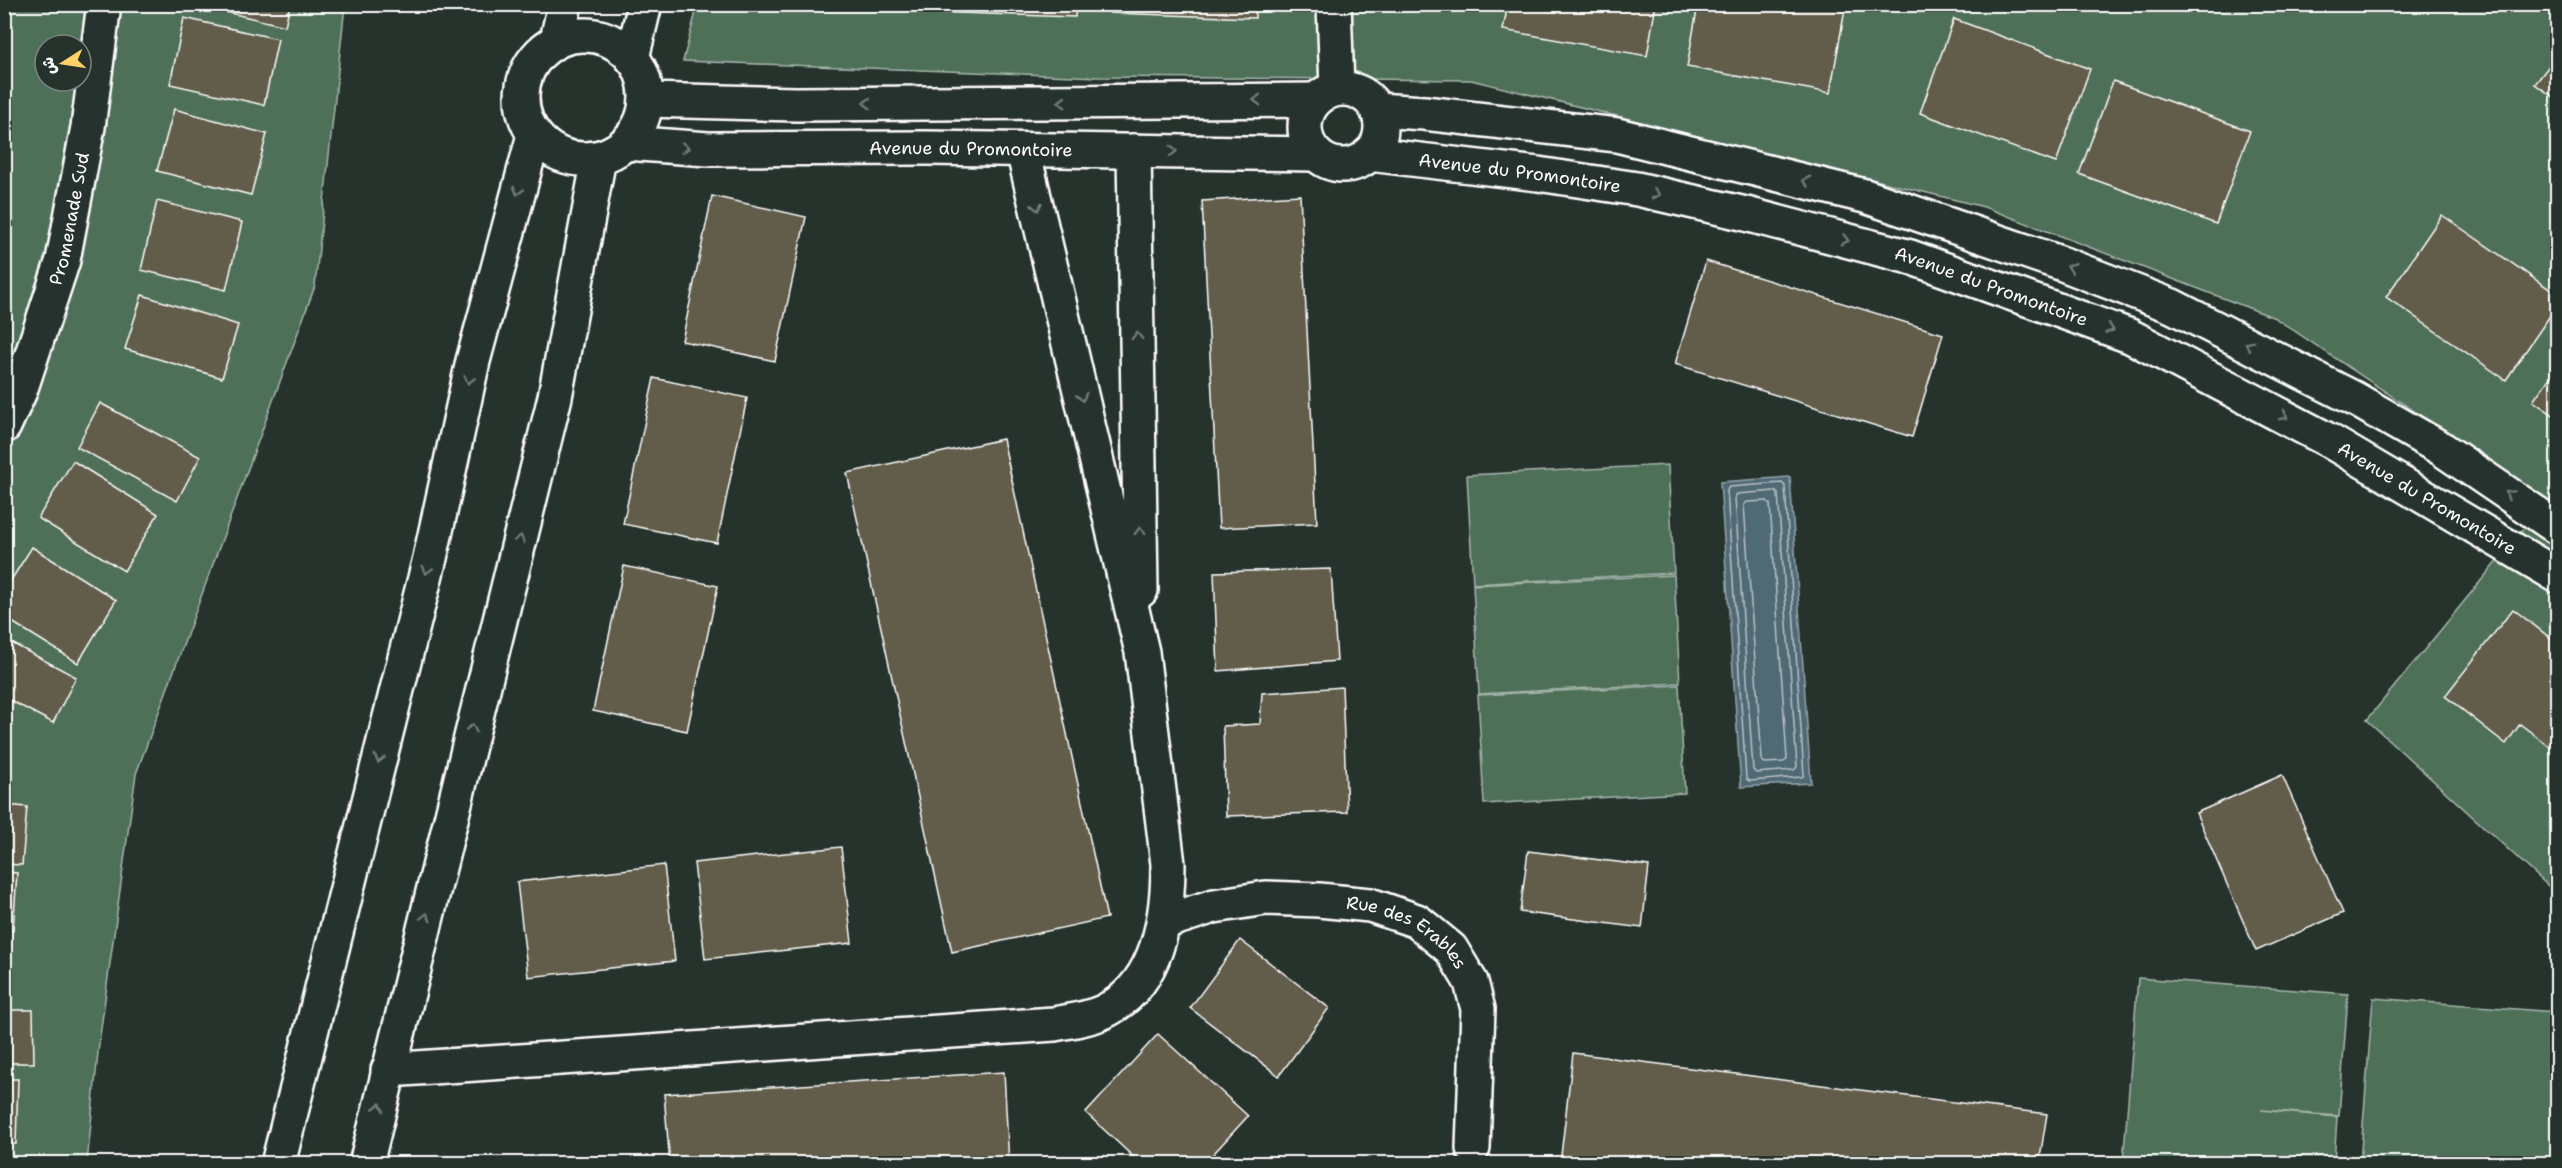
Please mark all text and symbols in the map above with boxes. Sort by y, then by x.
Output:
north arrow [33,33,93,93]
text: ش [37,55,61,77]
one-way arrow [1253,94,1262,107]
one-way arrow [1058,96,1067,108]
one-way arrow [863,97,872,109]
street label: Avenue du Promontoire [869,136,1073,162]
one-way arrow [680,141,689,154]
one-way arrow [1169,145,1178,157]
street label: Avenue du Promontoire [1417,148,1622,198]
street label: Promenade Sud [44,150,95,288]
one-way arrow [1801,175,1811,188]
one-way arrow [513,185,525,196]
one-way arrow [1651,186,1661,199]
one-way arrow [1029,202,1042,212]
one-way arrow [1840,233,1850,246]
street label: Avenue du Promontoire [1892,241,2091,332]
one-way arrow [2066,262,2077,274]
one-way arrow [2104,322,2114,335]
one-way arrow [1131,331,1143,340]
one-way arrow [2245,341,2256,352]
one-way arrow [463,375,476,385]
one-way arrow [1074,391,1087,401]
one-way arrow [2278,409,2288,420]
street label: Avenue du Promontoire [2333,436,2521,561]
one-way arrow [2505,491,2516,502]
one-way arrow [1134,526,1146,535]
one-way arrow [512,534,525,544]
one-way arrow [421,565,434,575]
one-way arrow [465,723,478,733]
one-way arrow [374,754,386,764]
street label: Rue des Erables [1345,891,1472,973]
one-way arrow [418,912,431,922]
one-way arrow [372,1102,385,1112]

